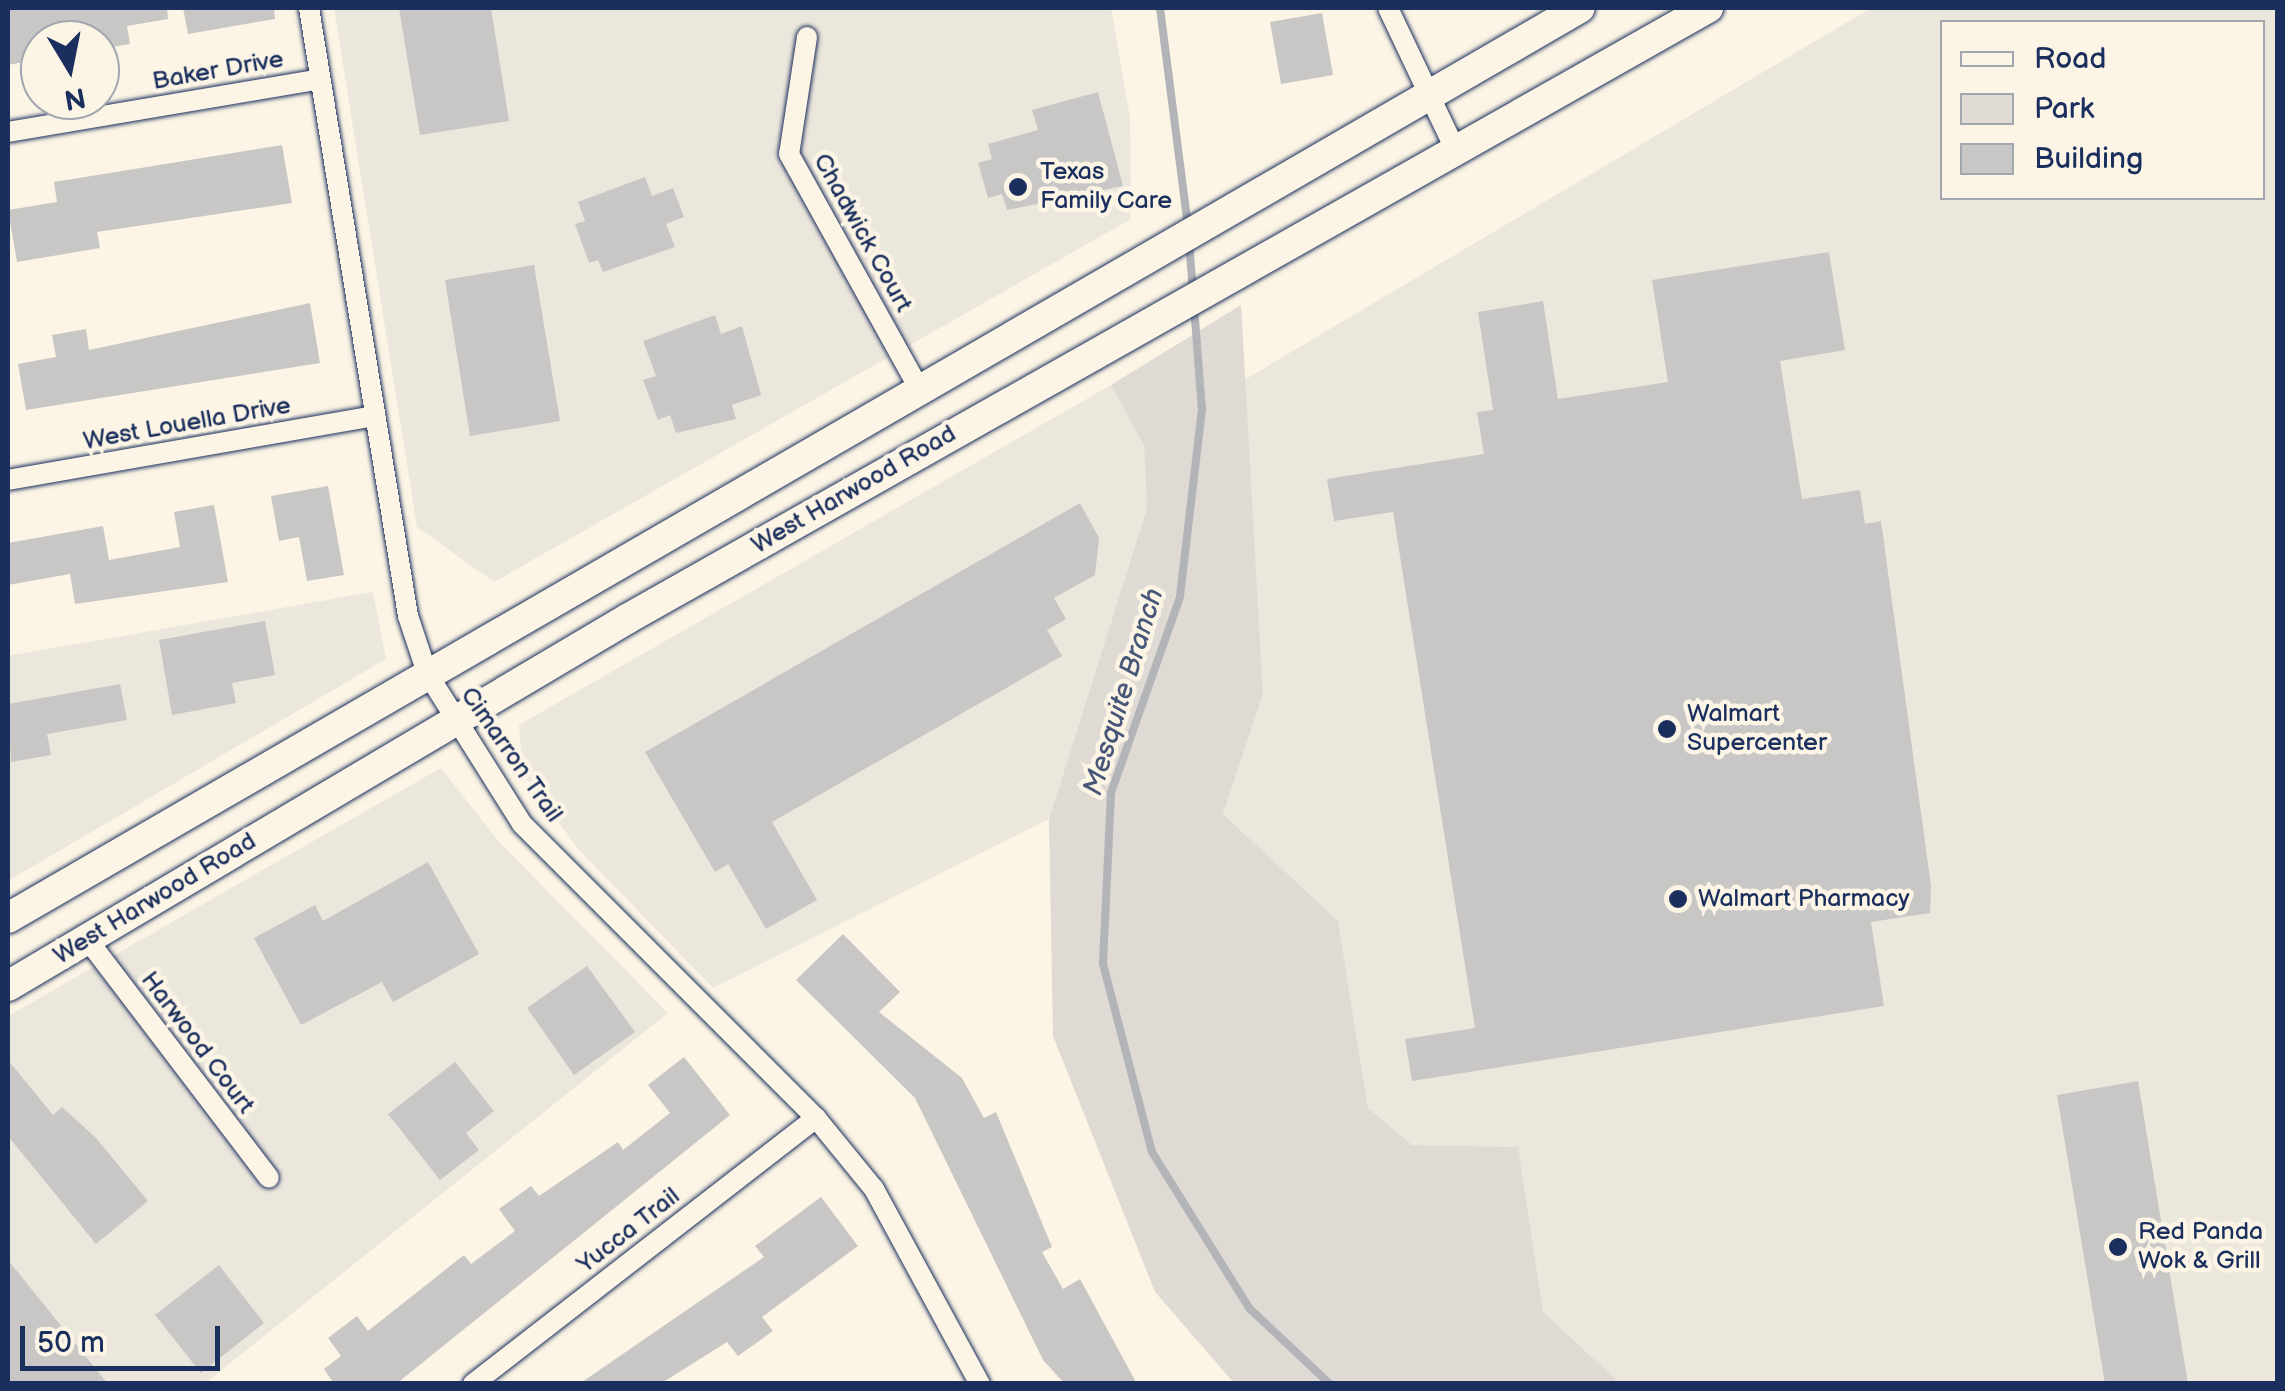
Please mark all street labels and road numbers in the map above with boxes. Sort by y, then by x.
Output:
street label: Baker Drive [150,45,286,97]
street label: Chadwick Court [806,148,918,318]
street label: West Louella Drive [81,391,293,457]
street label: West Harwood Road [746,419,962,561]
street label: Cimarron Trail [453,681,569,829]
street label: West Harwood Road [48,827,262,971]
street label: Harwood Court [134,966,260,1120]
street label: Yucca Trail [571,1181,687,1281]

